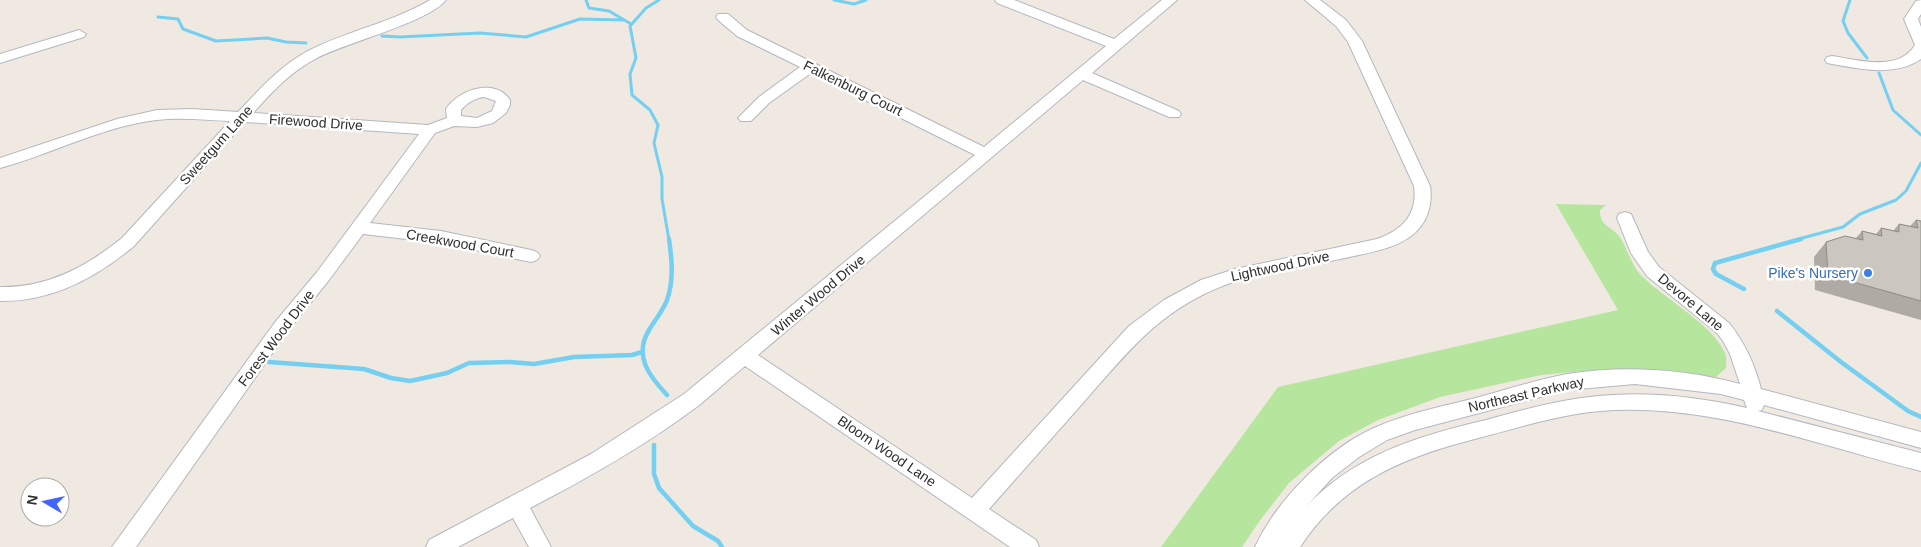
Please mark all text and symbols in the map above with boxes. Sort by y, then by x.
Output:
street label: Falkenburg Court [801,57,905,119]
street label: Sweetgum Lane [176,102,256,188]
street label: Firewood Drive [268,111,364,133]
street label: Creekwood Court [405,226,515,260]
street label: Lightwood Drive [1229,248,1331,284]
street label: Winter Wood Drive [768,251,868,339]
place label: Pike's Nursery [1768,265,1858,281]
marker: Pike's Nursery [1862,267,1874,279]
street label: Devore Lane [1655,270,1727,334]
street label: Forest Wood Drive [235,287,318,389]
street label: Northeast Parkway [1467,373,1585,415]
street label: Bloom Wood Lane [835,412,939,490]
north arrow [20,477,70,527]
text: N [23,494,41,506]

